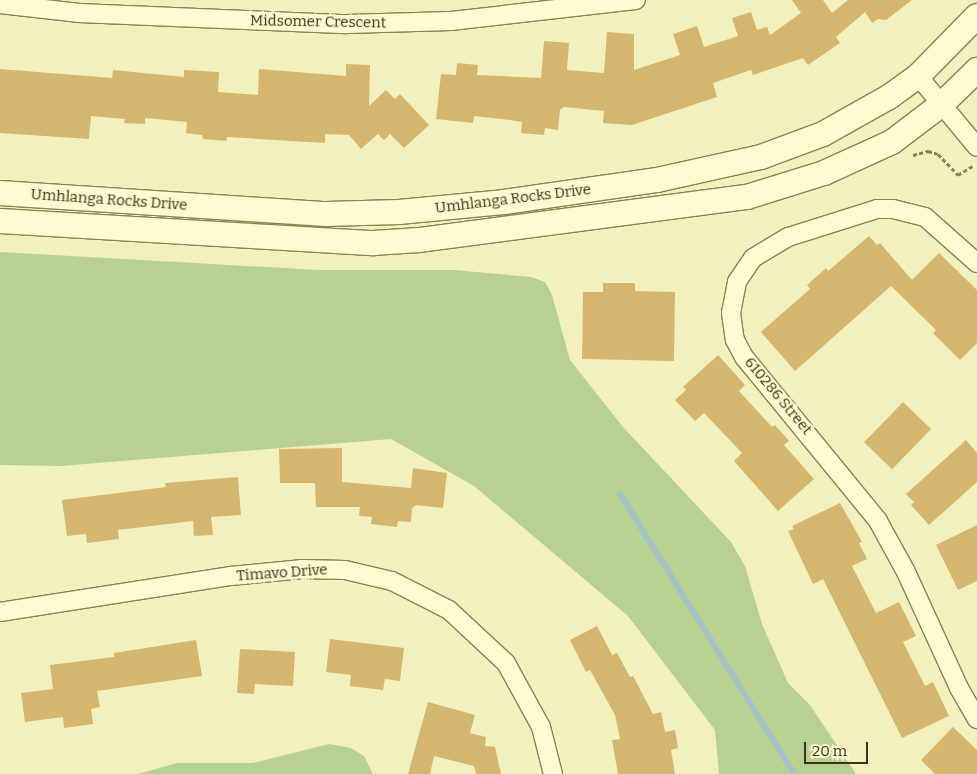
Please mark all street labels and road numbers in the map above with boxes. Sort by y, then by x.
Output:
street label: Midsomer Crescent [250,12,386,32]
street label: Umhlanga Rocks Drive [434,181,592,217]
street label: Umhlanga Rocks Drive [30,186,188,214]
street label: 610286 Street [740,354,816,438]
street label: Timavo Drive [236,561,328,585]

